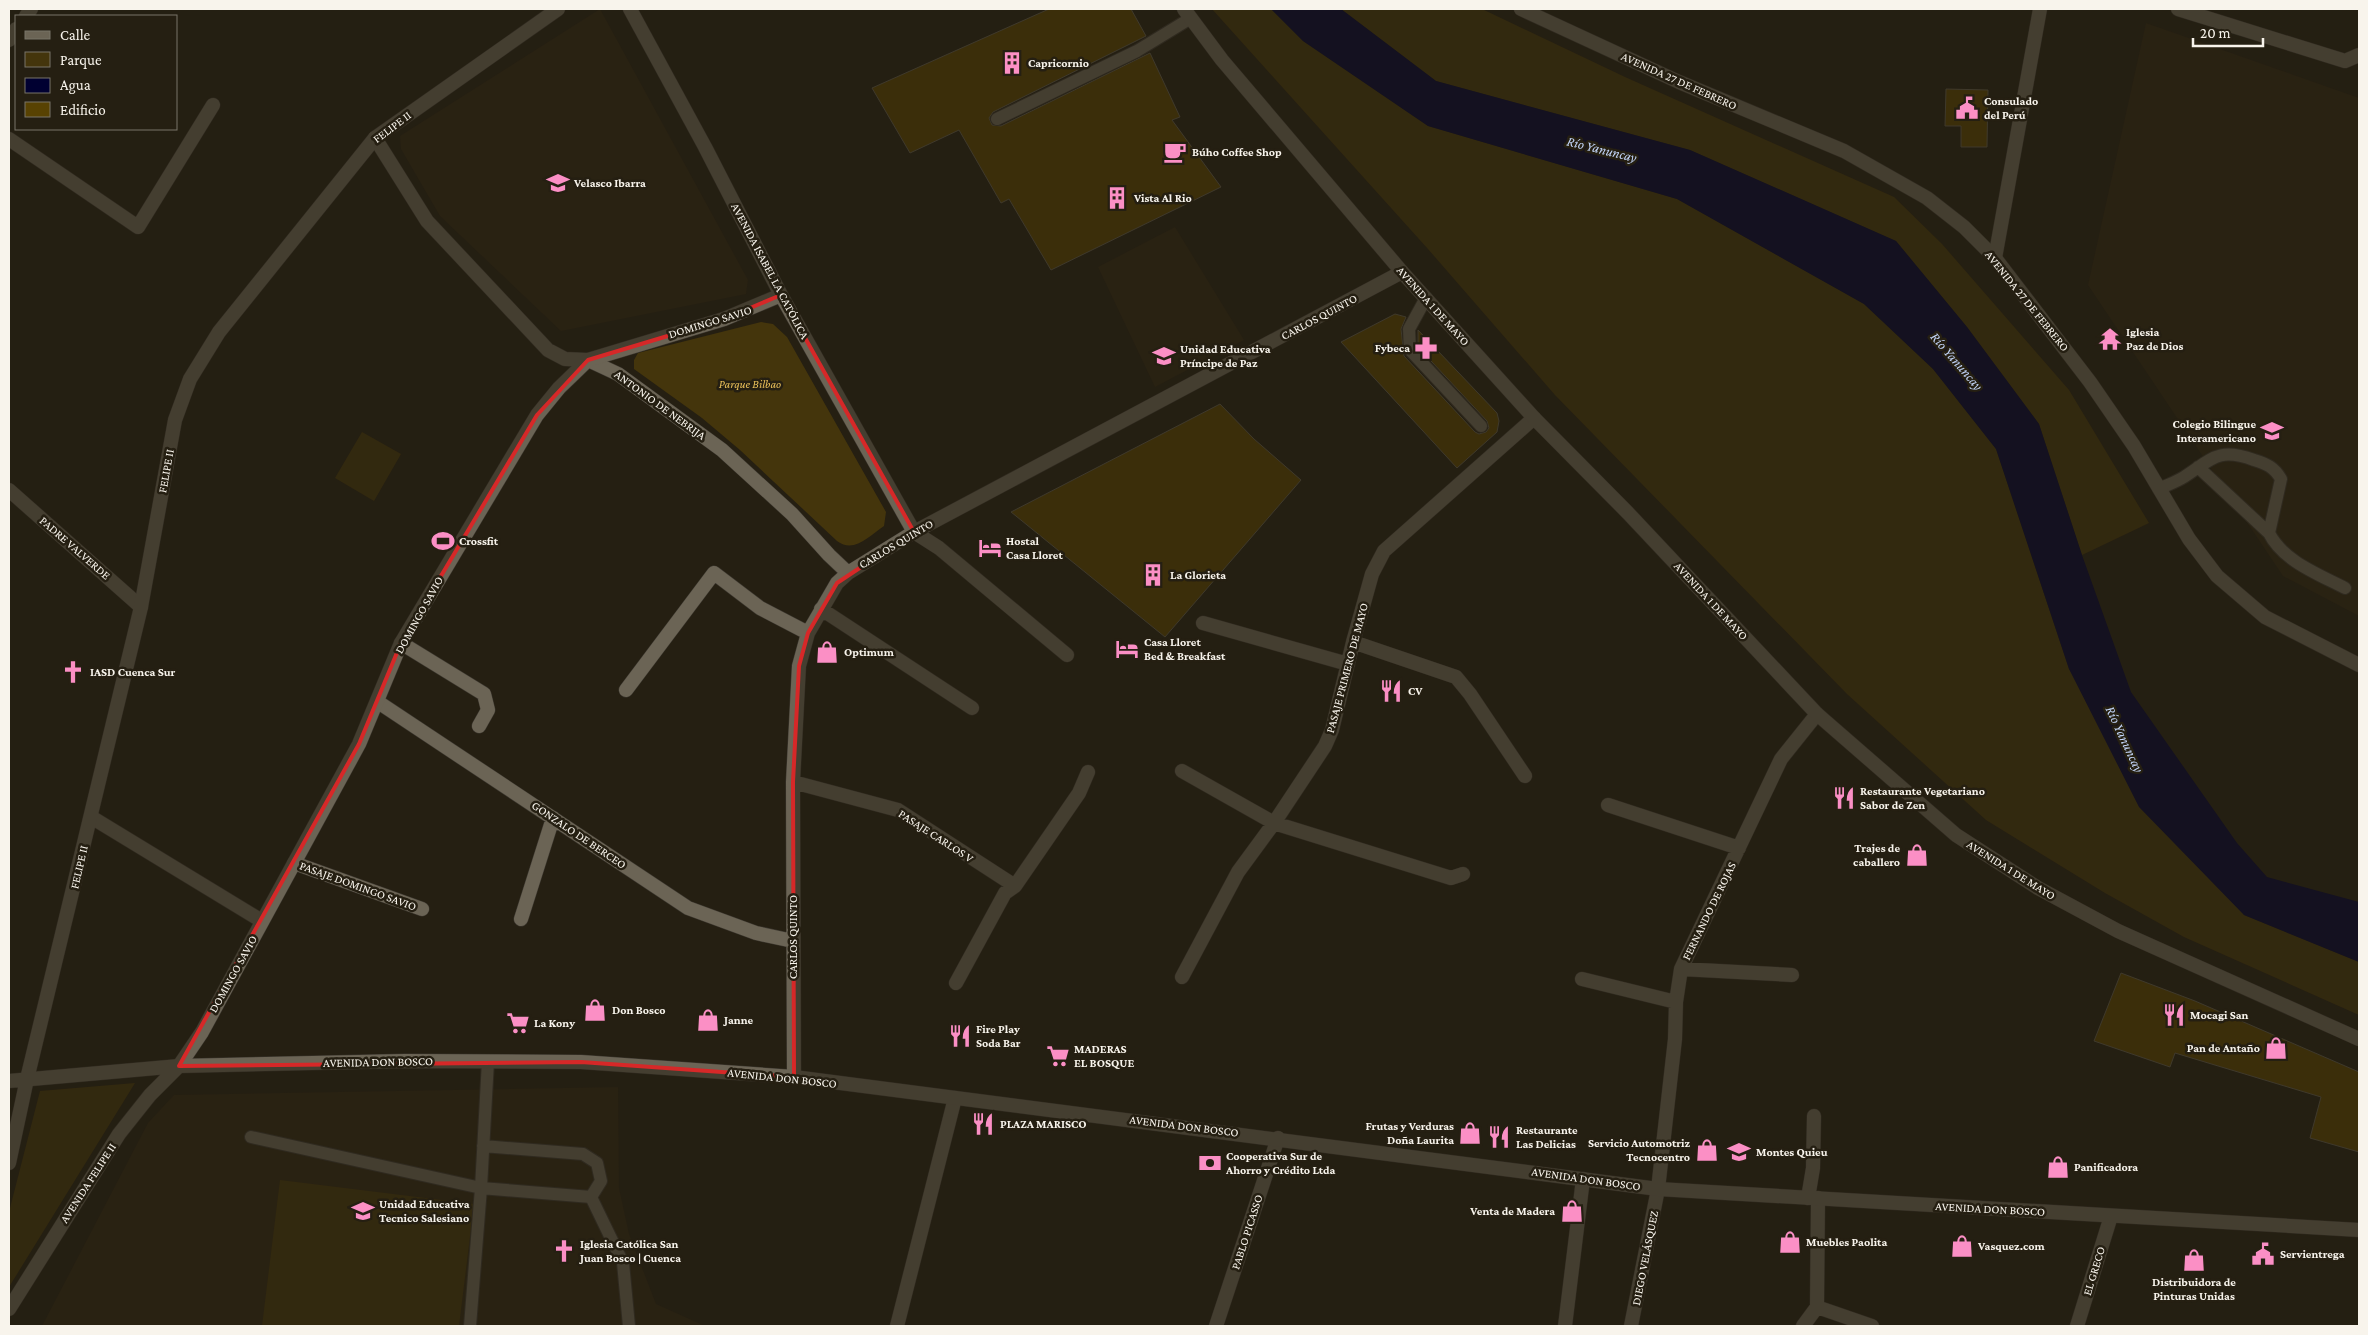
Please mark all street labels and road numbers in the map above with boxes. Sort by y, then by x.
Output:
street label: AVENIDA 27 DE FEBRERO [1619,49,1739,113]
street label: FELIPE II [370,108,414,146]
street label: AVENIDA ISABEL LA CATÓLICA [728,201,812,342]
street label: AVENIDA 27 DE FEBRERO [1982,248,2072,354]
street label: AVENIDA 1 DE MAYO [1394,263,1472,349]
street label: CARLOS QUINTO [1279,291,1359,343]
street label: DOMINGO SAVIO [667,303,753,341]
street label: ANTONIO DE NEBRIJA [612,367,709,443]
street label: FELIPE II [155,448,177,494]
street label: PADRE VALVERDE [37,514,114,583]
street label: CARLOS QUINTO [856,516,936,572]
street label: AVENIDA 1 DE MAYO [1671,559,1751,643]
street label: DOMINGO SAVIO [392,574,446,656]
street label: PASAJE PRIMERO DE MAYO [1323,602,1371,734]
street label: GONZALO DE BERCEO [529,798,629,872]
street label: PASAJE CARLOS V [896,807,976,865]
street label: AVENIDA 1 DE MAYO [1964,837,2058,903]
street label: FELIPE II [67,844,91,890]
street label: PASAJE DOMINGO SAVIO [298,858,418,914]
street label: FERNANDO DE ROJAS [1679,859,1739,962]
street label: CARLOS QUINTO [786,895,800,979]
street label: DOMINGO SAVIO [206,933,260,1015]
street label: AVENIDA DON BOSCO [323,1054,433,1070]
street label: AVENIDA DON BOSCO [727,1065,837,1091]
street label: AVENIDA DON BOSCO [1129,1112,1239,1140]
street label: AVENIDA FELIPE II [57,1140,119,1226]
street label: AVENIDA DON BOSCO [1531,1164,1641,1194]
street label: PABLO PICASSO [1228,1193,1266,1271]
street label: AVENIDA DON BOSCO [1935,1199,2045,1219]
street label: DIEGO VELÁSQUEZ [1629,1209,1661,1307]
street label: EL GRECO [2080,1245,2108,1297]

